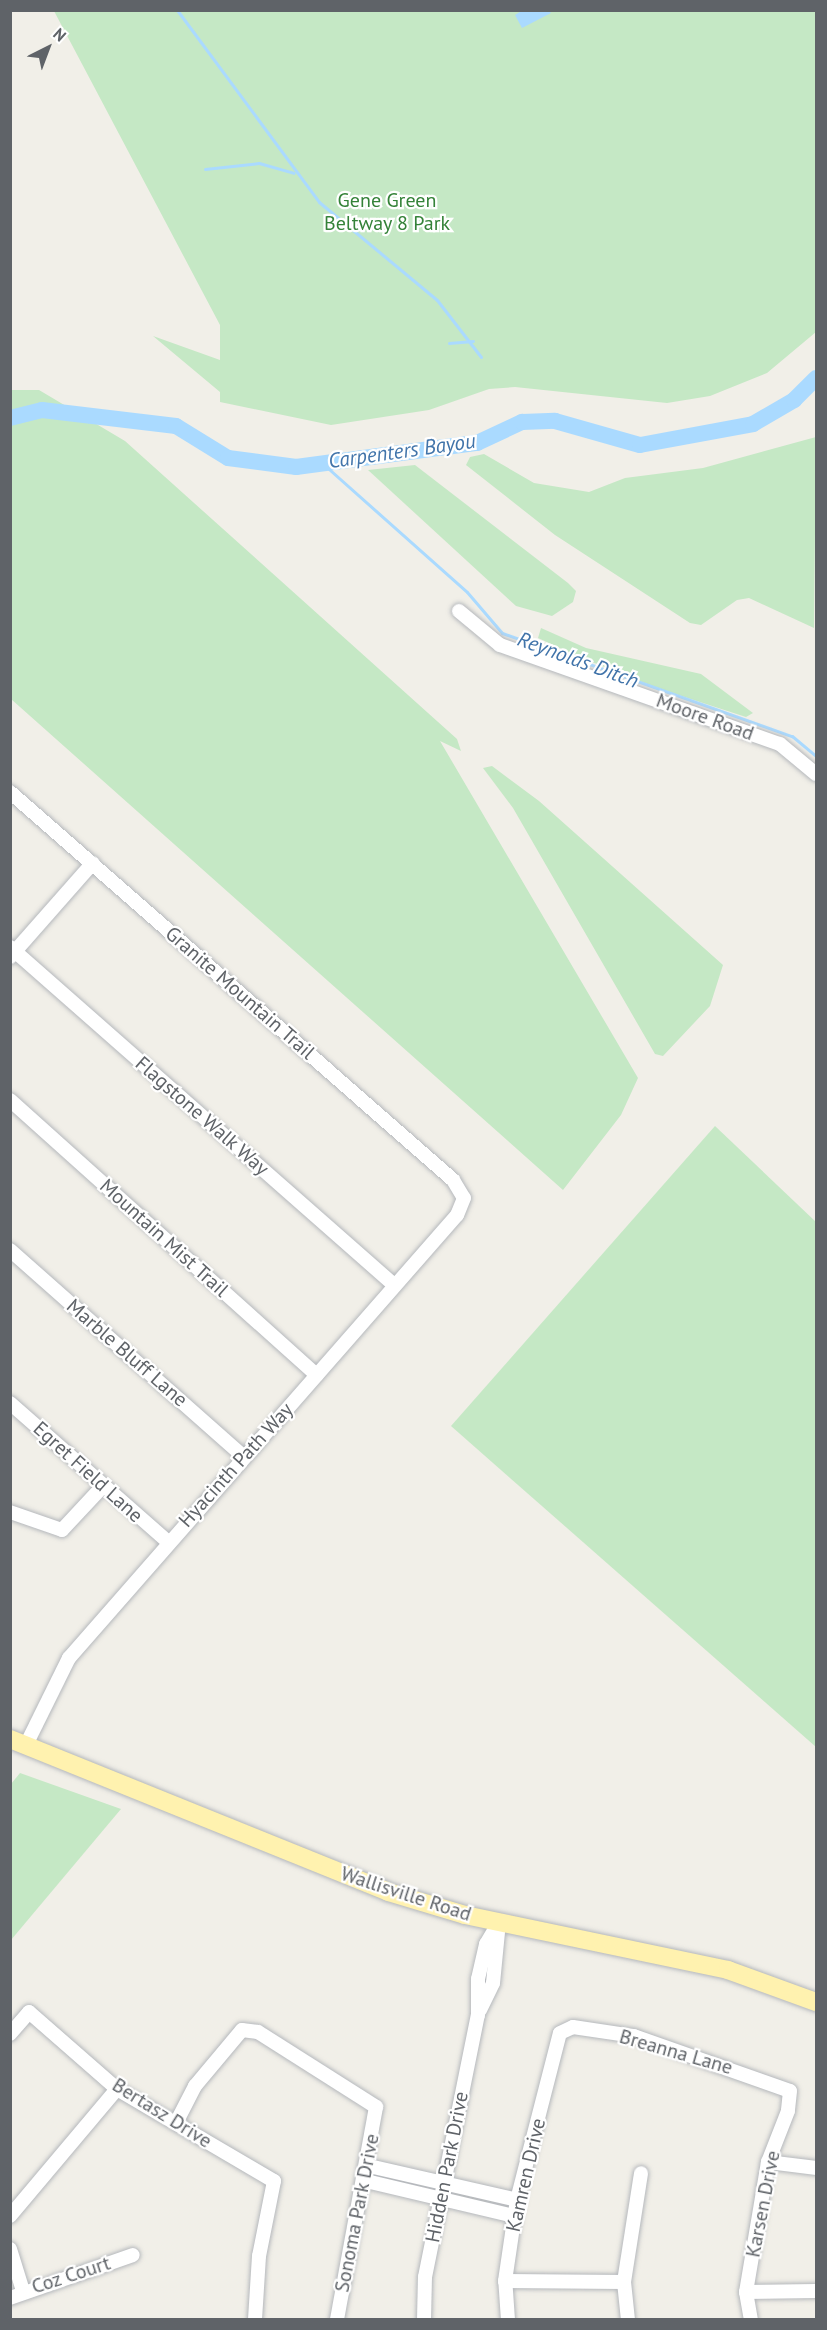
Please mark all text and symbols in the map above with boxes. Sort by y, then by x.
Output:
north arrow [18,18,78,78]
text: N [49,24,71,46]
park label: Gene Green Beltway 8 Park [324,189,450,236]
water label: Carpenters Bayou [327,428,477,474]
water label: Reynolds Ditch [514,626,642,694]
street label: Moore Road [653,688,757,746]
street label: Granite Mountain Trail [160,921,320,1065]
street label: Flagstone Walk Way [130,1051,274,1181]
street label: Mountain Mist Trail [95,1174,233,1302]
street label: Marble Bluff Lane [62,1294,192,1412]
street label: Hyacinth Path Way [174,1398,298,1532]
street label: Egret Field Lane [28,1416,148,1528]
street label: Wallisville Road [338,1862,474,1926]
street label: Breanna Lane [617,2024,735,2080]
street label: Bertasz Drive [108,2073,216,2153]
street label: Hidden Park Drive [421,2089,473,2245]
street label: Kamren Drive [501,2116,551,2234]
street label: Sonoma Park Drive [330,2131,384,2295]
street label: Karsen Drive [741,2149,785,2259]
street label: Coz Court [28,2251,114,2299]

